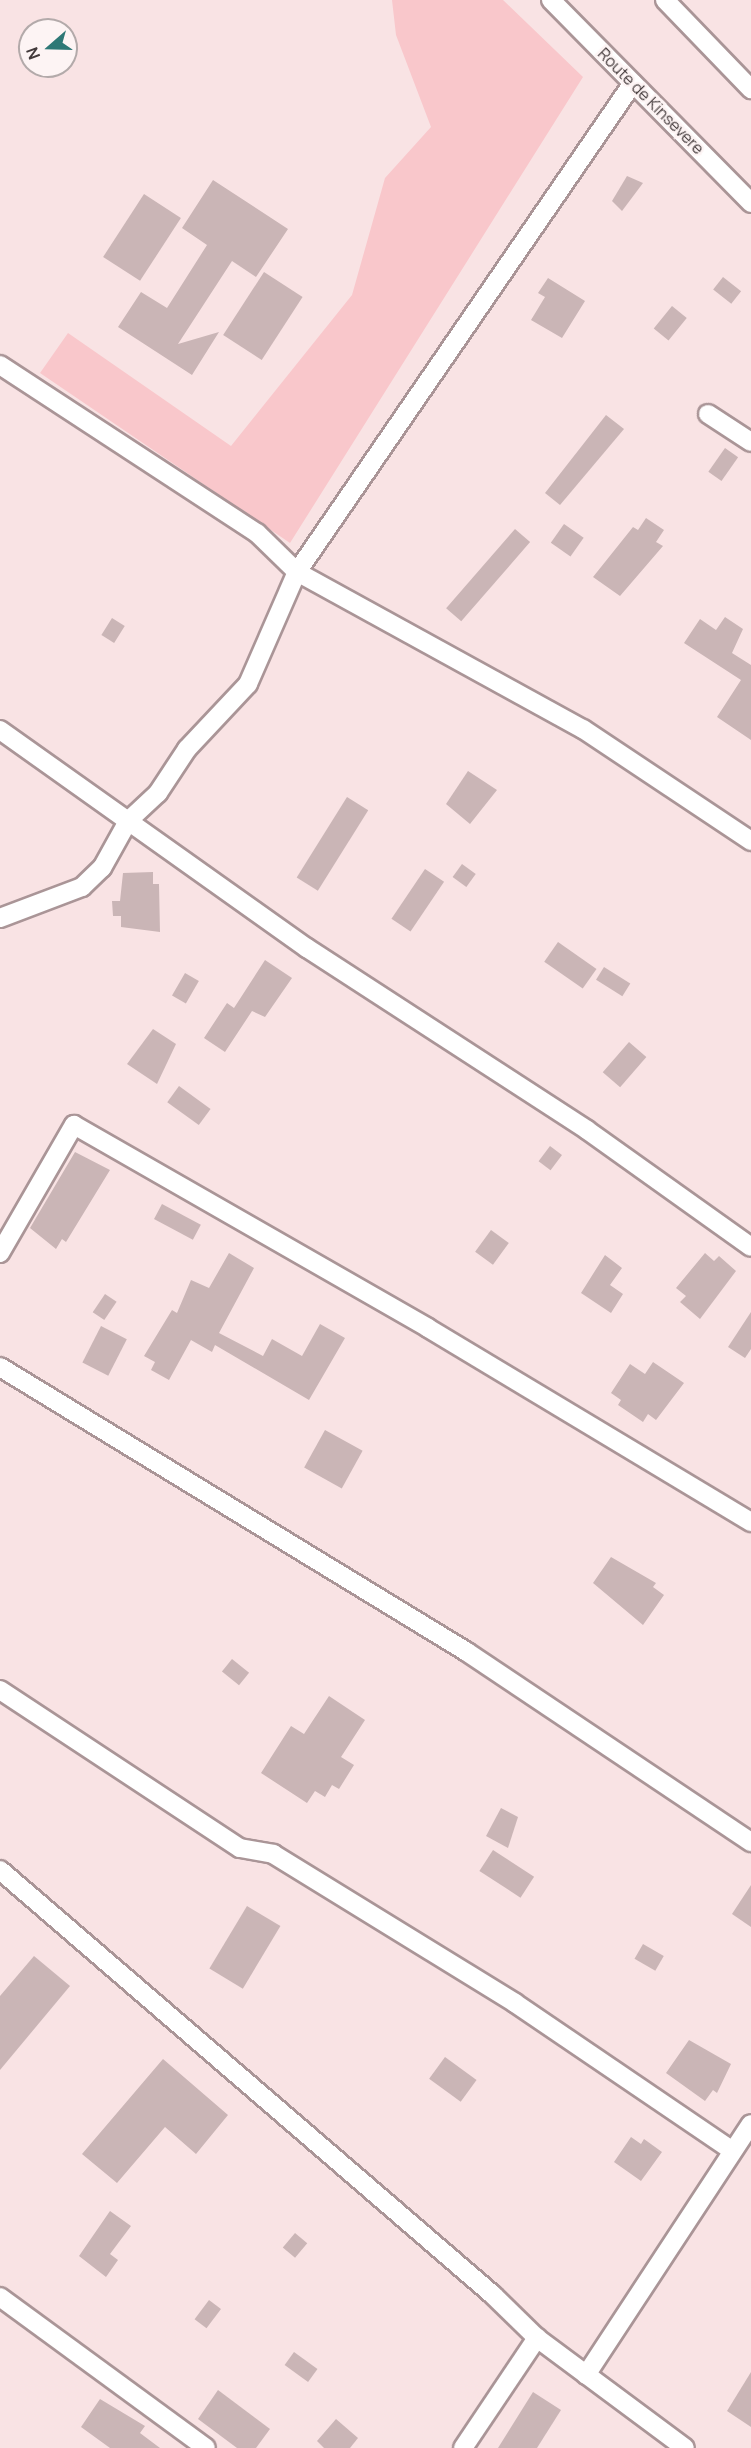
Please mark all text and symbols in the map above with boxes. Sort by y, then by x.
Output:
north arrow [18,18,78,78]
text: N [21,44,45,63]
street label: Route de Kinsevere [594,44,708,158]

